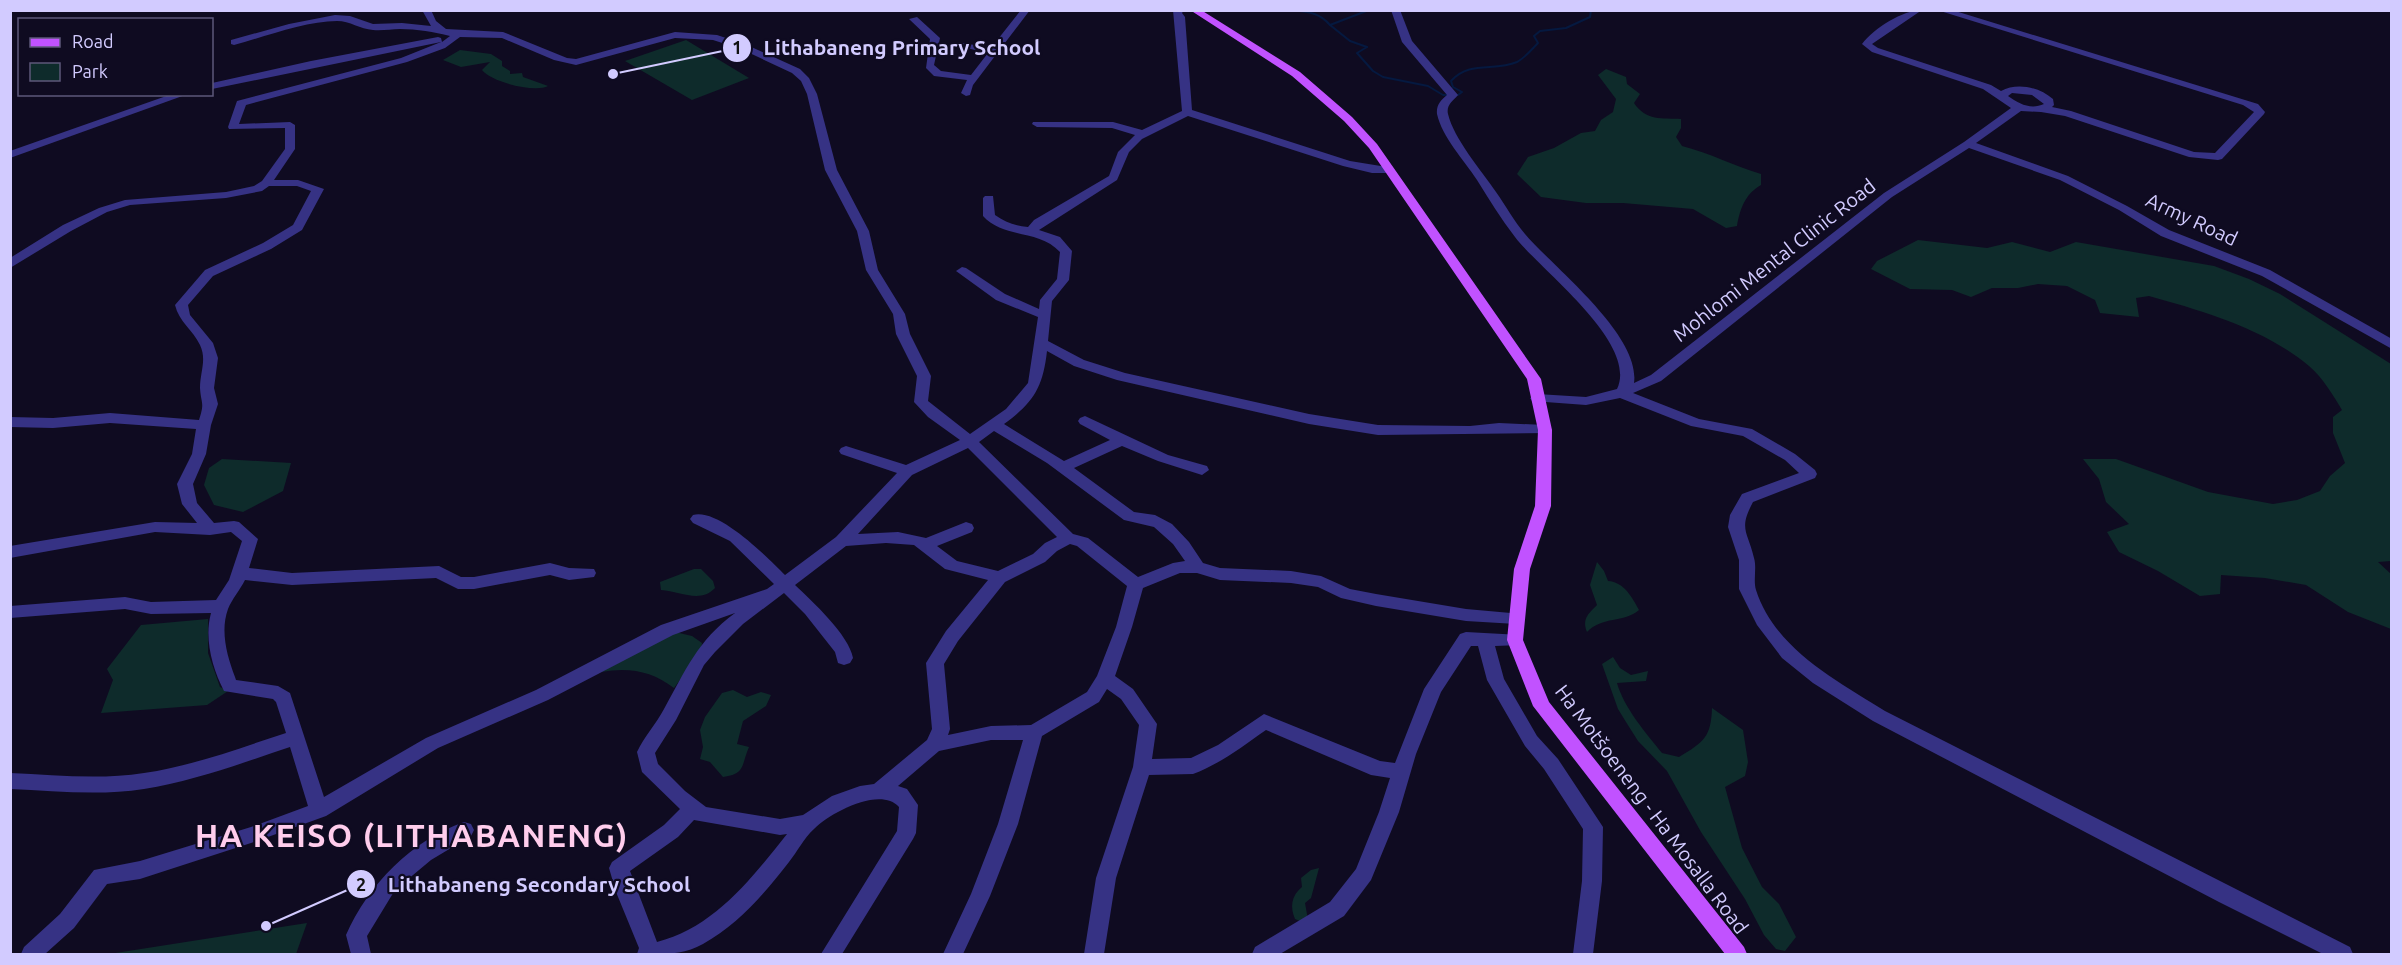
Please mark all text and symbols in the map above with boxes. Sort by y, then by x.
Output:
legend [18,18,213,96]
callout: Lithabaneng Primary School [722,28,1053,67]
text: Road [72,31,114,51]
text: Lithabaneng Primary School [764,35,1040,59]
text: 1 [732,37,742,57]
text: Park [72,61,108,81]
street label: Mohlomi Mental Clinic Road [1668,174,1880,346]
street label: Army Road [2143,188,2241,250]
street label: Ha Motšoeneng - Ha Mosalla Road [1551,680,1753,938]
district label: HA KEISO (LITHABANENG) [195,817,629,853]
callout: Lithabaneng Secondary School [346,865,702,904]
text: Lithabaneng Secondary School [388,872,690,896]
text: 2 [356,874,366,894]

